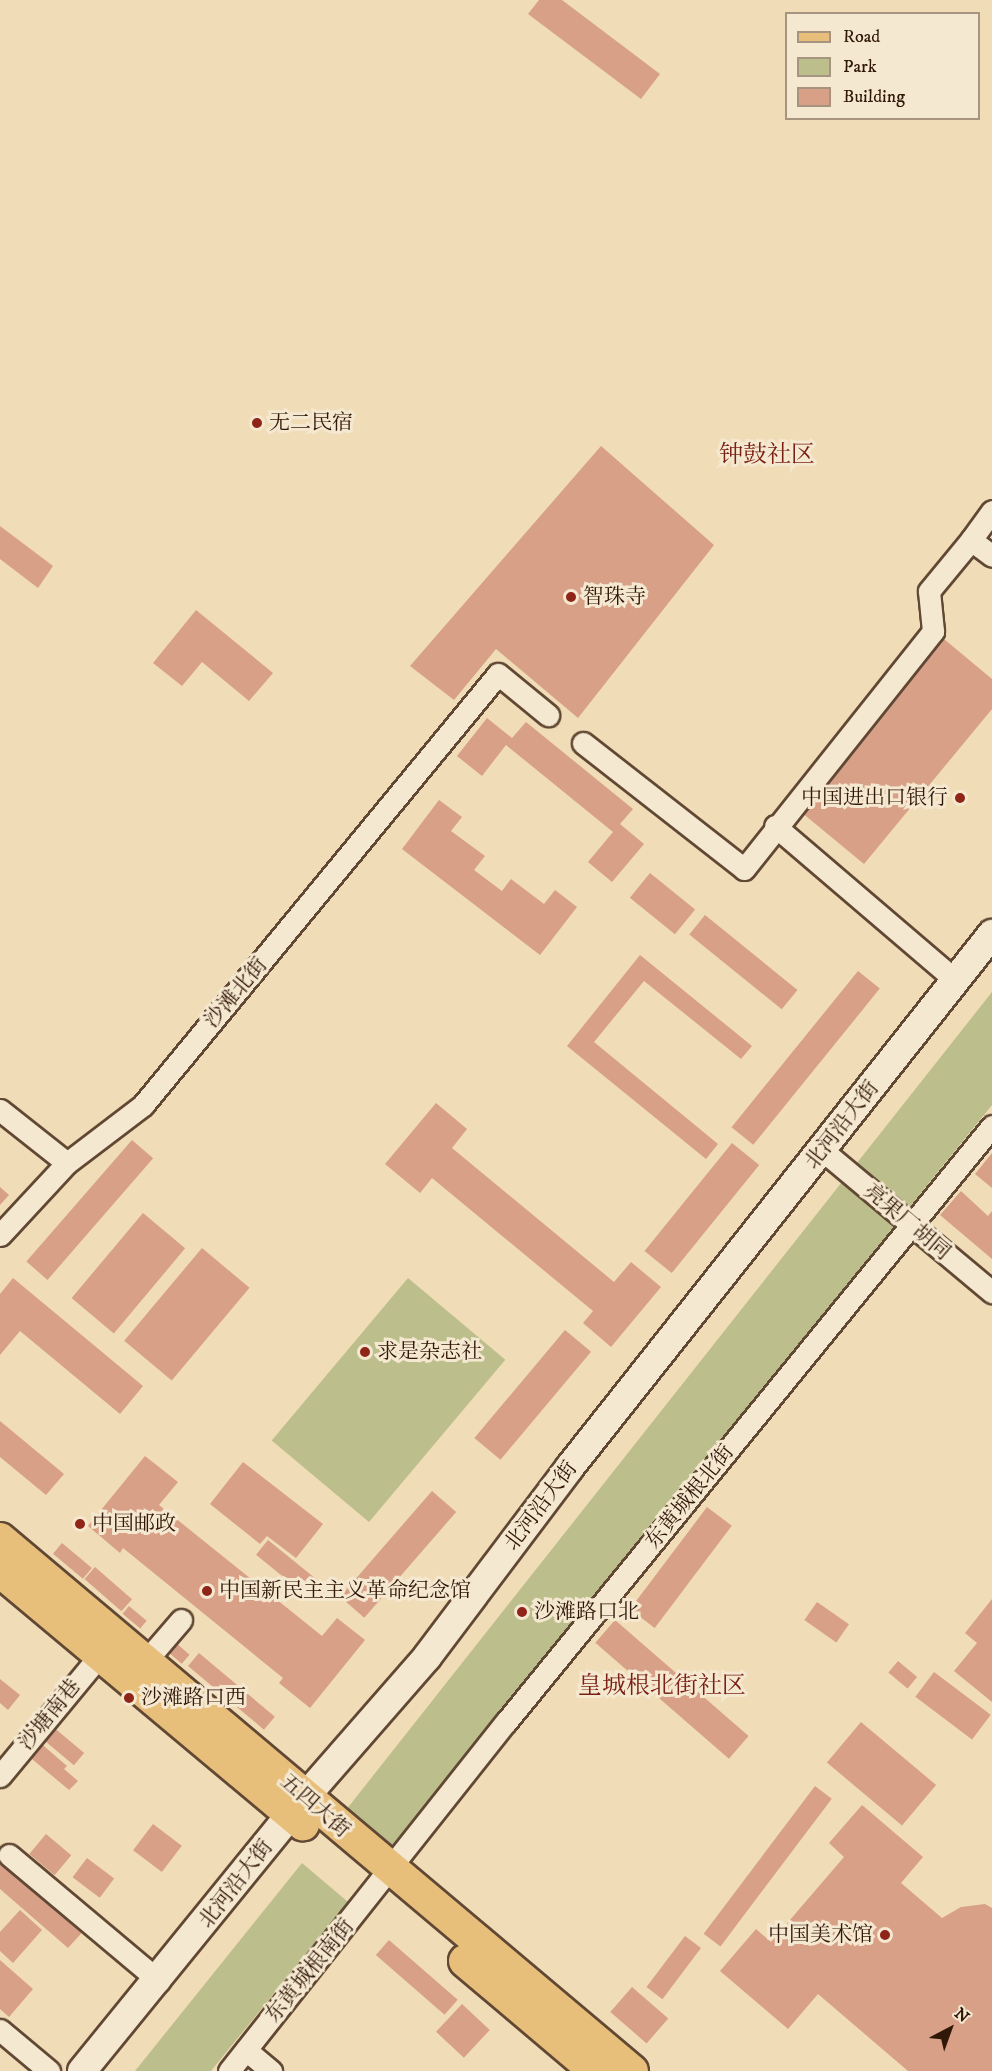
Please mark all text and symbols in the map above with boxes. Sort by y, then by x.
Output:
legend [785,12,980,120]
text: Road [843,26,880,48]
text: Park [843,56,877,78]
text: Building [843,86,905,108]
place label: 无二民宿 [269,410,353,436]
marker: 无二民宿 [250,416,264,430]
district label: 钟鼓社区 [719,442,815,470]
place label: 智珠寺 [583,584,646,610]
marker: 智珠寺 [564,590,578,604]
place label: 中国进出口银行 [801,785,948,811]
marker: 中国进出口银行 [953,791,967,805]
street label: 沙滩北街 [199,953,273,1033]
street label: 北河沿大街 [800,1076,884,1174]
street label: 亮果厂胡同 [859,1179,955,1265]
place label: 求是杂志社 [377,1339,482,1365]
marker: 求是杂志社 [358,1345,372,1359]
street label: 东黄城根北街 [641,1440,739,1554]
street label: 北河沿大街 [499,1456,583,1556]
place label: 中国邮政 [92,1511,176,1537]
marker: 中国邮政 [73,1517,87,1531]
place label: 中国新民主主义革命纪念馆 [219,1578,471,1604]
marker: 中国新民主主义革命纪念馆 [200,1584,214,1598]
place label: 沙滩路口北 [534,1599,639,1625]
marker: 沙滩路口北 [515,1605,529,1619]
district label: 皇城根北街社区 [578,1673,746,1701]
street label: 沙塘南巷 [14,1674,86,1756]
place label: 沙滩路口西 [141,1685,246,1711]
marker: 沙滩路口西 [122,1691,136,1705]
street label: 五四大街 [275,1769,355,1843]
street label: 北河沿大街 [194,1835,278,1933]
street label: 东黄城根南街 [261,1914,359,2028]
place label: 中国美术馆 [768,1922,873,1948]
marker: 中国美术馆 [878,1928,892,1942]
north arrow [920,1999,980,2059]
text: N [950,2004,973,2027]

